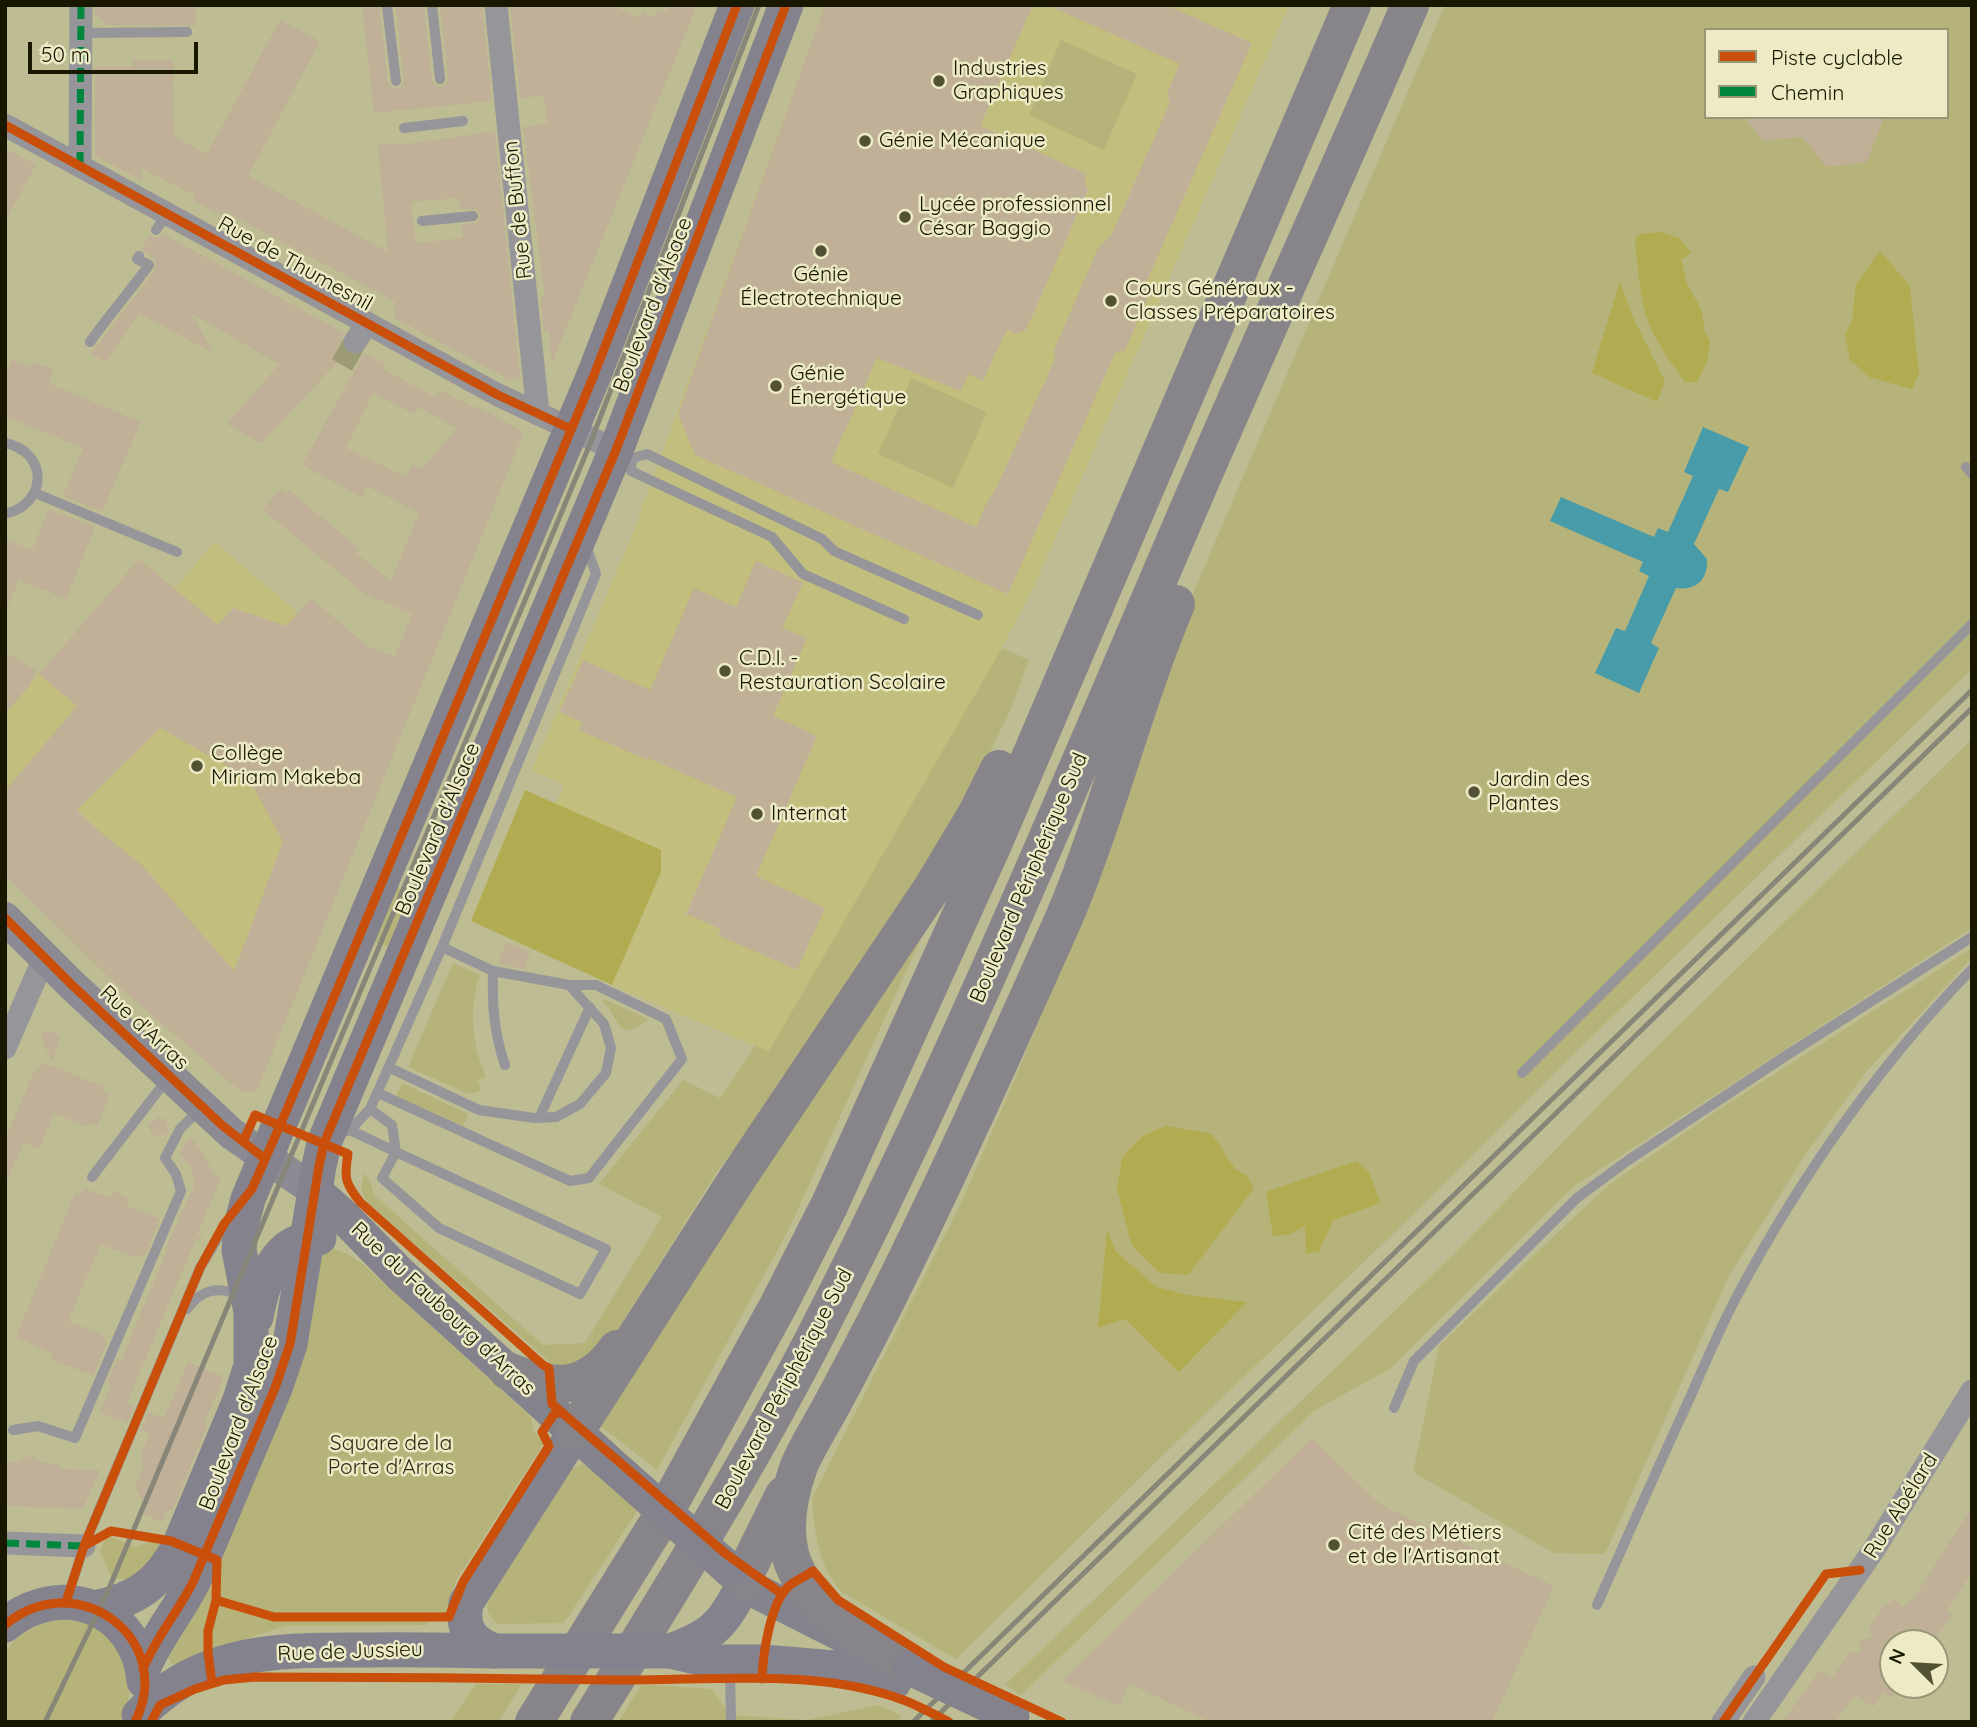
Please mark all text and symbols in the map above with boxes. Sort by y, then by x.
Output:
scale bar [32,28,201,72]
legend [1704,28,1949,119]
text: 50 m [41,41,90,67]
text: Piste cyclable [1771,44,1903,70]
place label: Industries Graphiques [953,56,1064,106]
marker: Industries Graphiques [931,73,947,89]
text: Chemin [1771,79,1844,105]
place label: Génie Mécanique [879,128,1046,154]
marker: Génie Mécanique [857,133,873,149]
street label: Rue de Buffon [498,139,538,281]
place label: Lycée professionnel César Baggio [919,192,1111,242]
marker: Lycée professionnel César Baggio [897,209,913,225]
street label: Rue de Thumesnil [213,211,377,317]
street label: Boulevard d'Alsace [608,214,698,396]
marker: Génie Électrotechnique [813,243,829,259]
place label: Génie Électrotechnique [740,262,902,312]
place label: Cours Généraux - Classes Préparatoires [1125,276,1335,326]
marker: Cours Généraux - Classes Préparatoires [1103,293,1119,309]
place label: Génie Énergétique [790,361,906,411]
marker: Génie Énergétique [768,378,784,394]
place label: C.D.I. - Restauration Scolaire [739,646,946,696]
marker: C.D.I. - Restauration Scolaire [717,663,733,679]
street label: Boulevard d'Alsace [390,739,486,919]
place label: Collège Miriam Makeba [211,741,361,791]
street label: Boulevard Périphérique Sud [965,749,1093,1007]
marker: Collège Miriam Makeba [189,758,205,774]
place label: Jardin des Plantes [1488,767,1590,817]
marker: Jardin des Plantes [1466,784,1482,800]
place label: Internat [771,801,847,827]
marker: Internat [749,806,765,822]
street label: Rue d'Arras [94,981,194,1075]
street label: Rue du Faubourg d'Arras [346,1217,540,1401]
street label: Boulevard Périphérique Sud [710,1264,858,1514]
street label: Boulevard d'Alsace [194,1332,284,1514]
park label: Square de la Porte d'Arras [328,1431,454,1481]
street label: Rue Abélard [1859,1449,1943,1563]
place label: Cité des Métiers et de l'Artisanat [1348,1520,1502,1570]
marker: Cité des Métiers et de l'Artisanat [1326,1537,1342,1553]
north arrow [1879,1629,1949,1699]
street label: Rue de Jussieu [277,1637,423,1667]
text: N [1883,1645,1910,1668]

